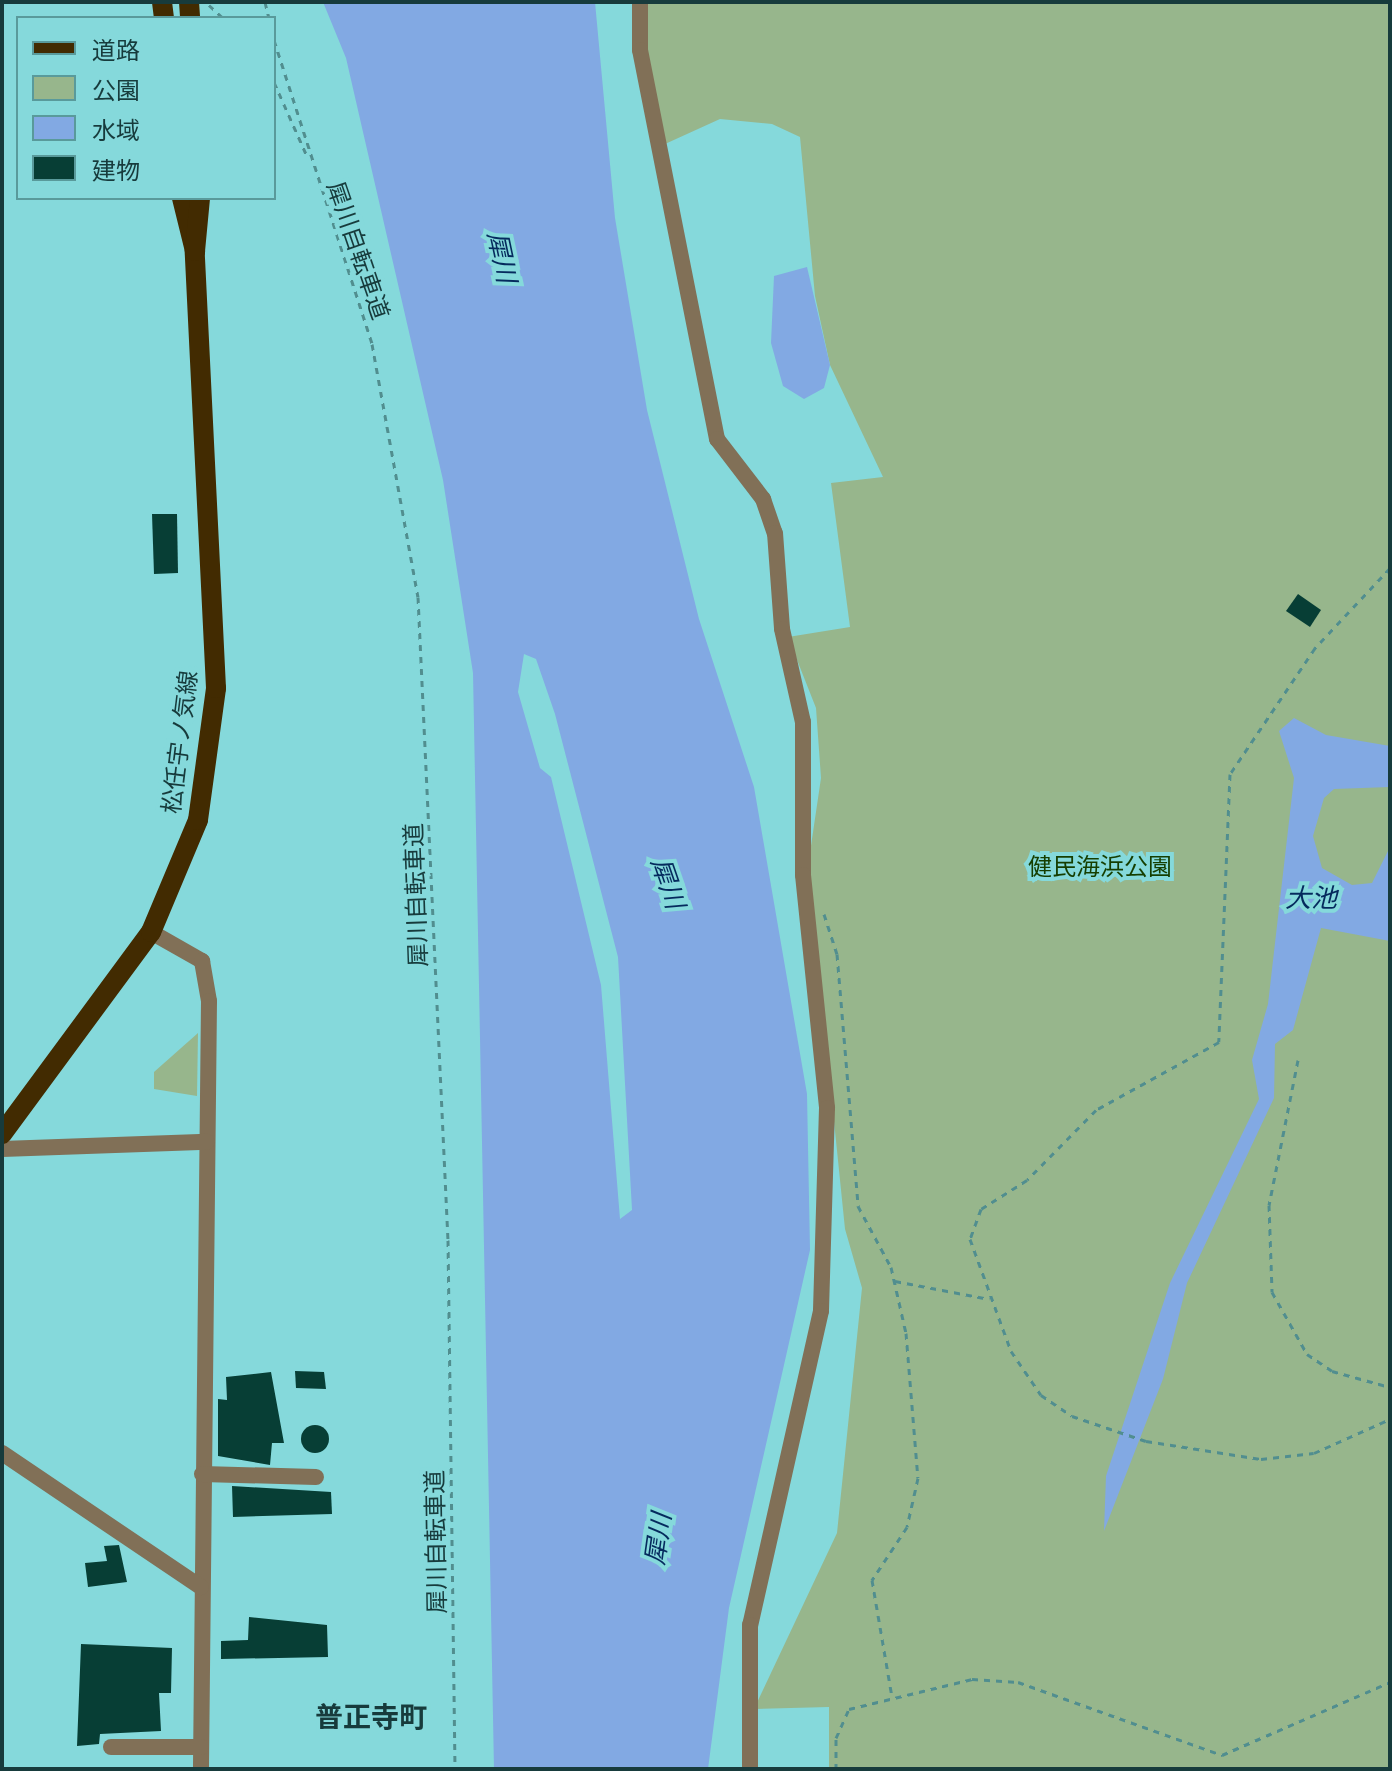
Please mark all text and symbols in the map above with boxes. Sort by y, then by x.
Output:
legend [16,16,276,200]
text: 道路 [92,33,140,66]
text: 公園 [92,73,140,106]
text: 水域 [92,113,140,146]
text: 建物 [92,153,140,186]
street label: 犀川自転車道 [322,177,396,323]
water label: 犀川 [481,228,523,286]
street label: 松任宇ノ気線 [156,669,202,815]
street label: 犀川自転車道 [398,823,432,967]
park label: 健民海浜公園 [1028,852,1172,880]
water label: 犀川 [645,853,691,913]
water label: 大池 [1285,882,1337,914]
street label: 犀川自転車道 [419,1470,451,1614]
water label: 犀川 [639,1511,677,1567]
district label: 普正寺町 [315,1699,427,1733]

